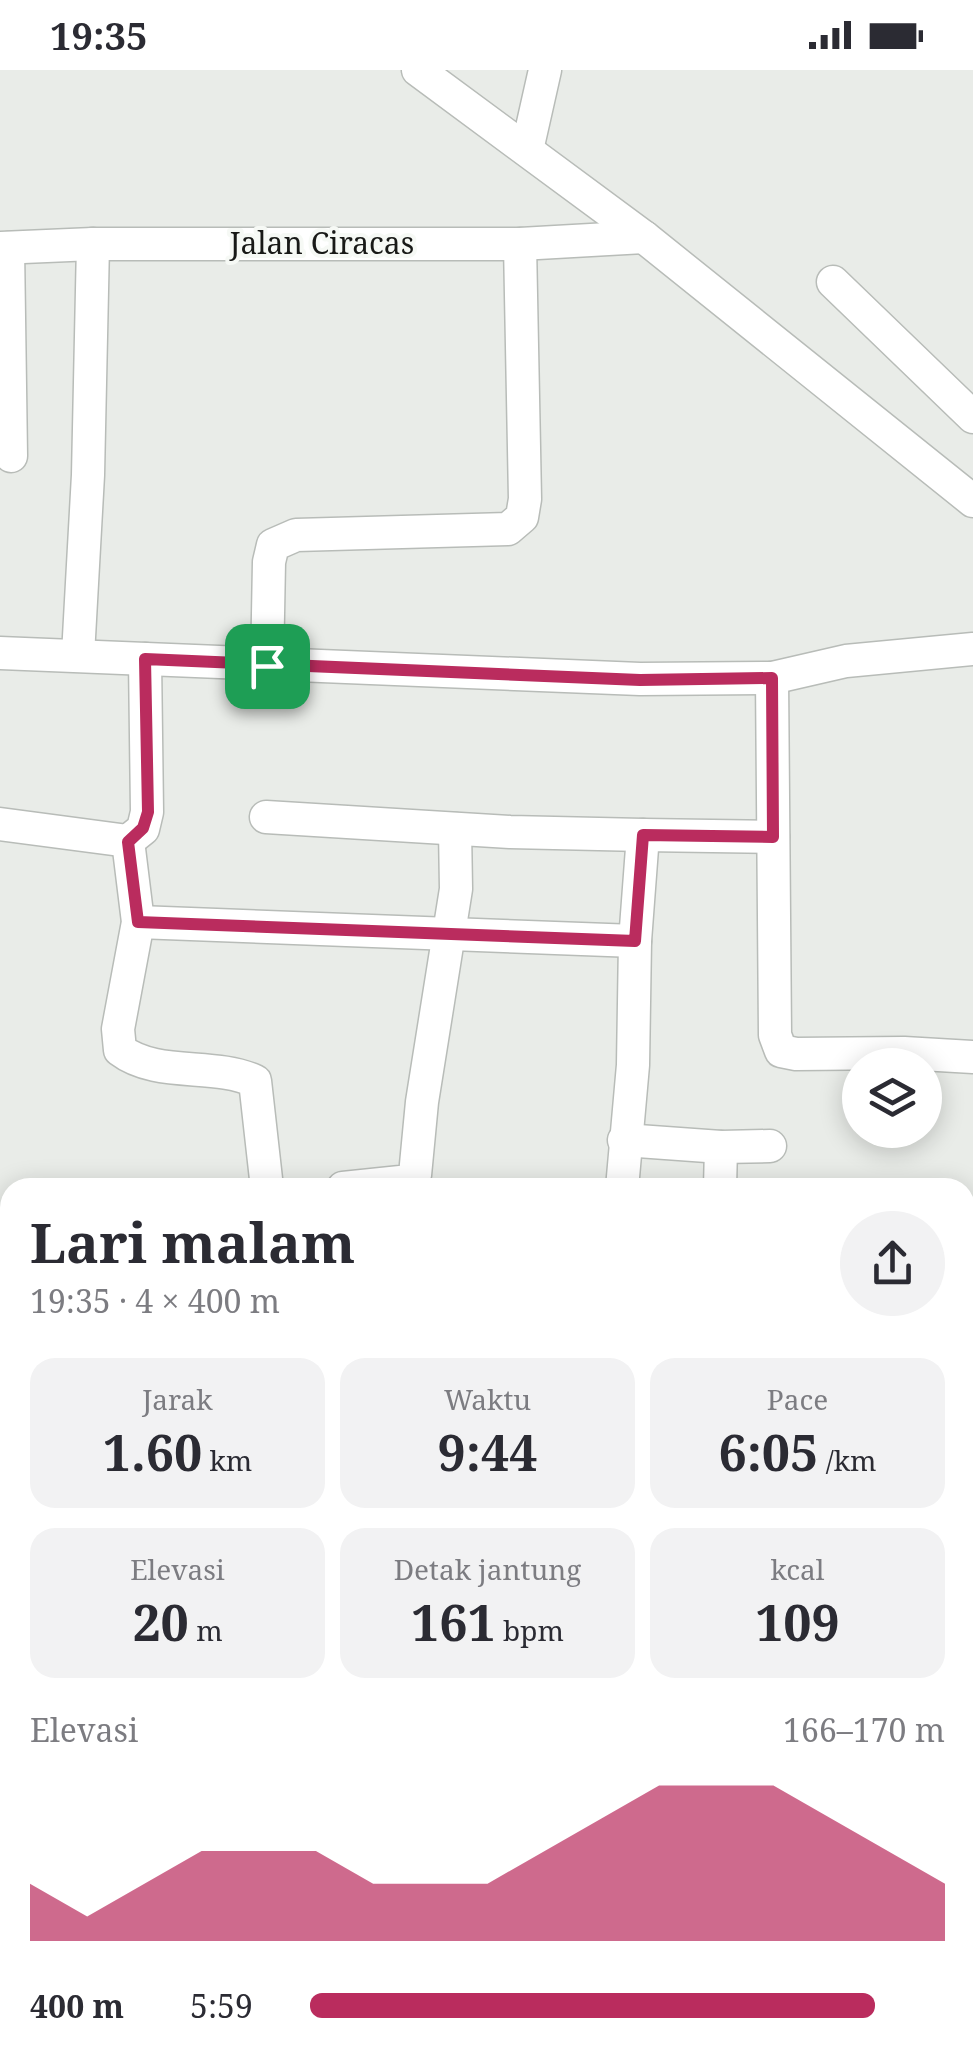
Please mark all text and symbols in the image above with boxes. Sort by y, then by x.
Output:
text: 19:35 [50,9,147,61]
street label: Jalan Ciracas [229,222,414,263]
pin [225,624,310,709]
icon: arrive [240,639,295,694]
map controls [842,1048,942,1148]
button: layers [842,1048,942,1148]
text: Lari malam [30,1204,355,1279]
button: share [840,1211,945,1316]
text: 19:35 · 4 × 400 m [30,1279,280,1322]
text: Jarak [142,1380,213,1418]
text: Waktu [444,1380,531,1418]
text: Pace [767,1380,828,1418]
text: 1.60 [103,1418,202,1486]
text: 9:44 [438,1418,537,1486]
text: 6:05 [718,1418,818,1486]
text: km [202,1441,252,1479]
text: /km [818,1441,877,1479]
text: Elevasi [130,1550,225,1588]
text: Detak jantung [394,1550,581,1588]
text: kcal [770,1550,825,1588]
text: 20 [132,1588,189,1656]
text: 161 [411,1588,496,1656]
text: 109 [755,1588,840,1656]
text: m [189,1611,223,1649]
text: bpm [496,1611,564,1649]
text: Elevasi [30,1708,138,1751]
text: 166–170 m [783,1708,945,1751]
text: 400 m [30,1984,124,2027]
text: 5:59 [190,1984,253,2027]

